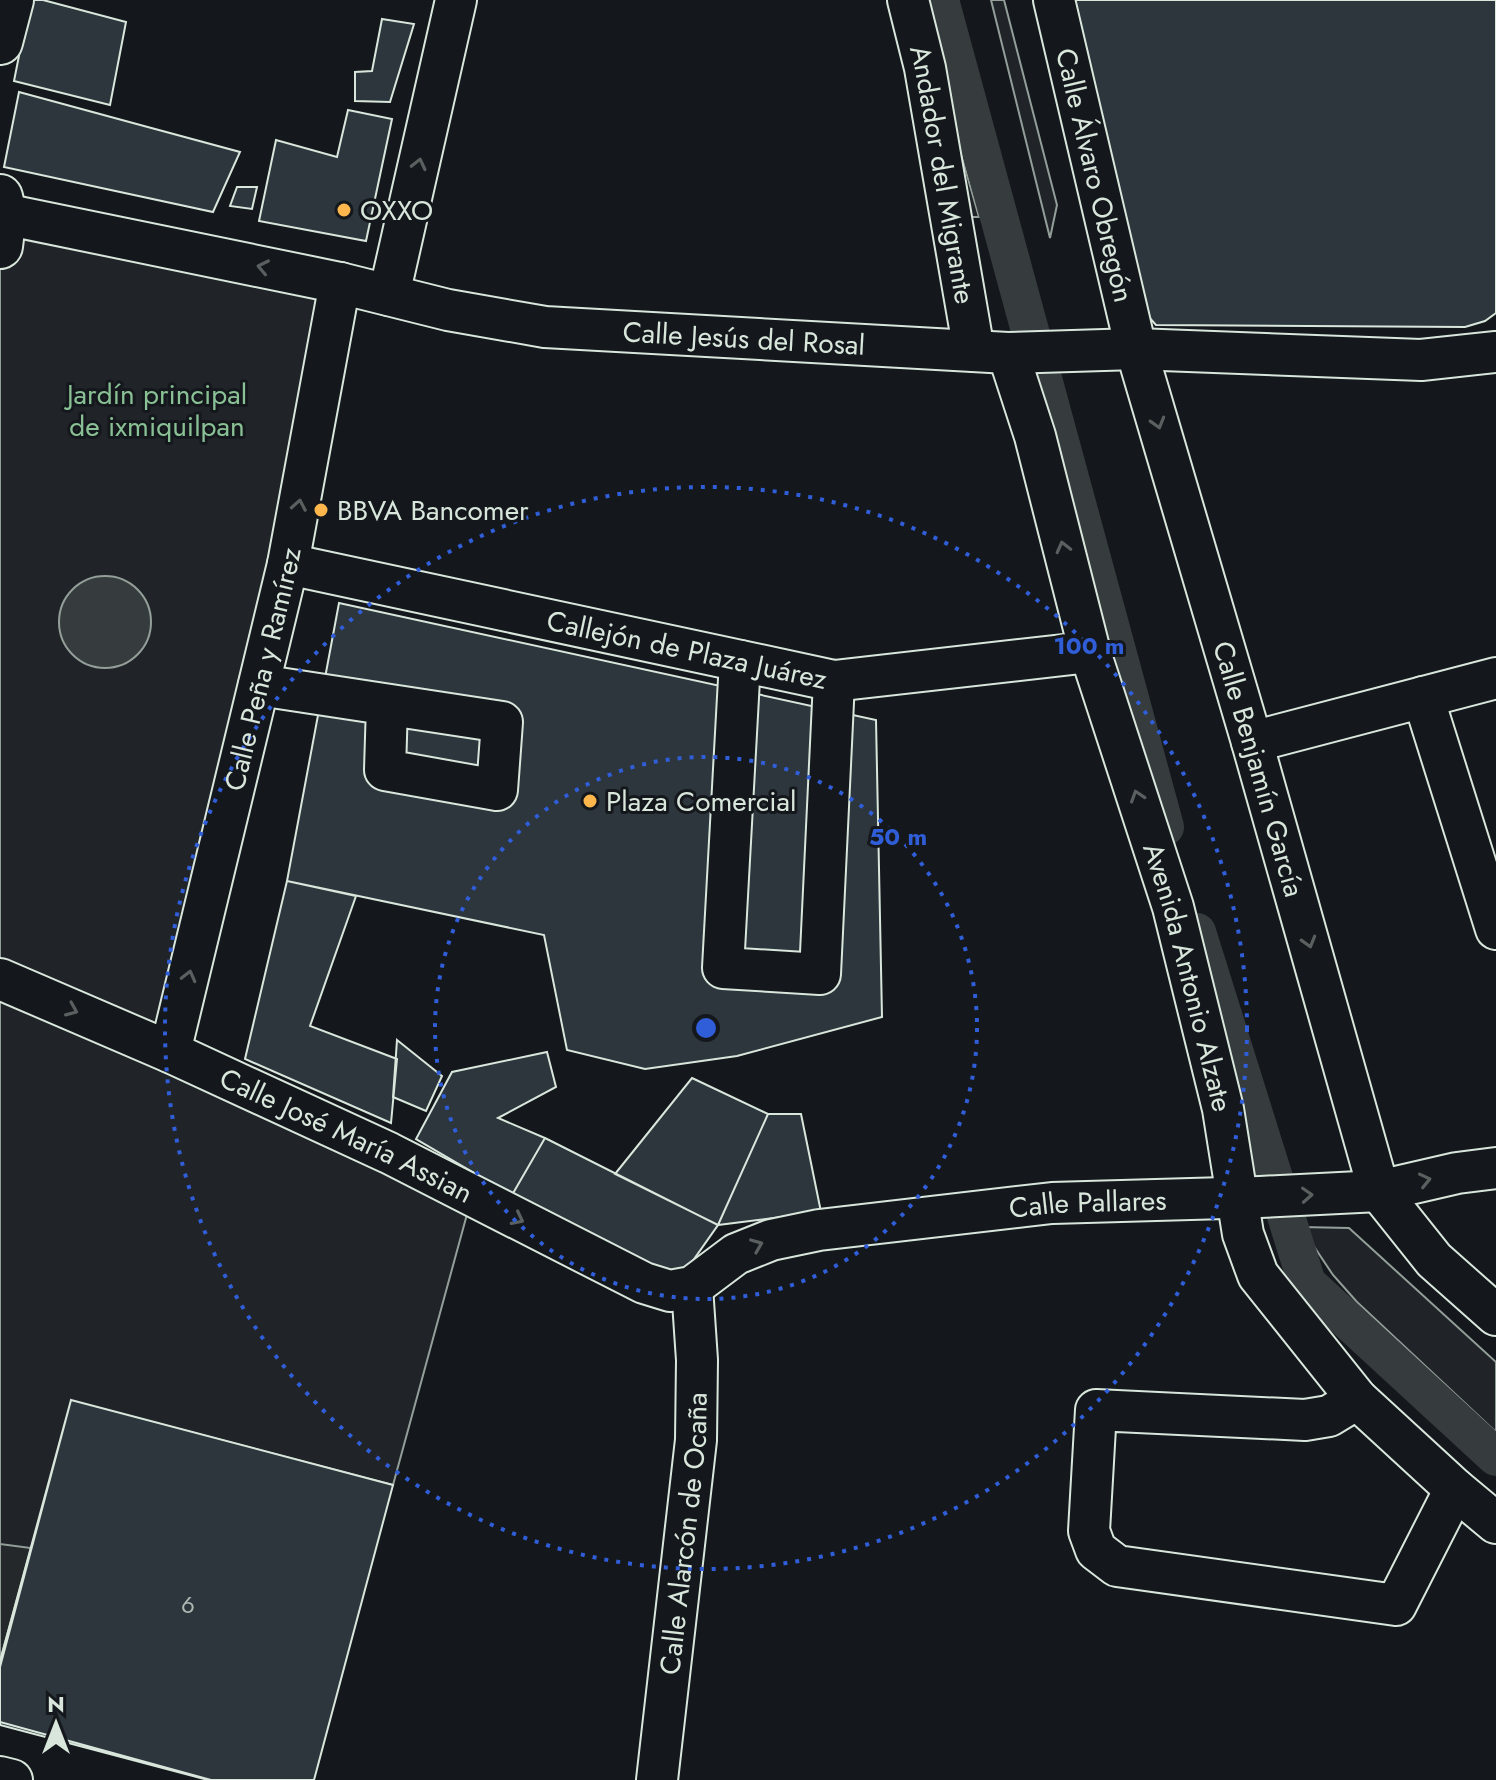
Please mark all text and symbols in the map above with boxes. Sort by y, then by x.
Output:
street label: Andador del Migrante [900,41,986,307]
street label: Calle Álvaro Obregón [1046,44,1145,306]
one-way arrow [410,158,427,172]
place label: OXXO [360,190,433,231]
marker: OXXO [335,201,353,219]
one-way arrow [257,259,271,276]
street label: Calle Jesús del Rosal [622,311,866,365]
park label: Jardín principal de ixmiquilpan [63,374,247,447]
one-way arrow [1149,416,1165,430]
place label: BBVA Bancomer [337,490,529,531]
one-way arrow [289,498,306,511]
marker: BBVA Bancomer [312,501,330,519]
one-way arrow [1056,541,1073,555]
street label: Calle Peña y Ramírez [213,544,311,795]
street label: Callejón de Plaza Juárez [543,600,831,699]
text: 100 m [1054,628,1124,663]
street label: Calle Benjamín García [1203,636,1315,901]
place label: Plaza Comercial [606,781,797,822]
one-way arrow [1130,790,1146,804]
marker: Plaza Comercial [581,792,599,810]
text: 50 m [869,819,927,854]
street label: Avenida Antonio Alzate [1133,837,1243,1116]
one-way arrow [1300,934,1316,948]
one-way arrow [179,969,196,983]
one-way arrow [64,1000,78,1016]
centre of rings [692,1014,720,1042]
street label: Calle José María Assian [213,1057,480,1213]
one-way arrow [1417,1172,1431,1189]
street label: Calle Pallares [1007,1179,1167,1228]
one-way arrow [1301,1187,1314,1204]
one-way arrow [509,1210,524,1225]
one-way arrow [749,1239,763,1255]
street label: Calle Alarcón de Ocaña [649,1392,717,1677]
house number: 6 [181,1587,195,1622]
north arrow [16,1684,96,1764]
text: N [47,1688,65,1720]

